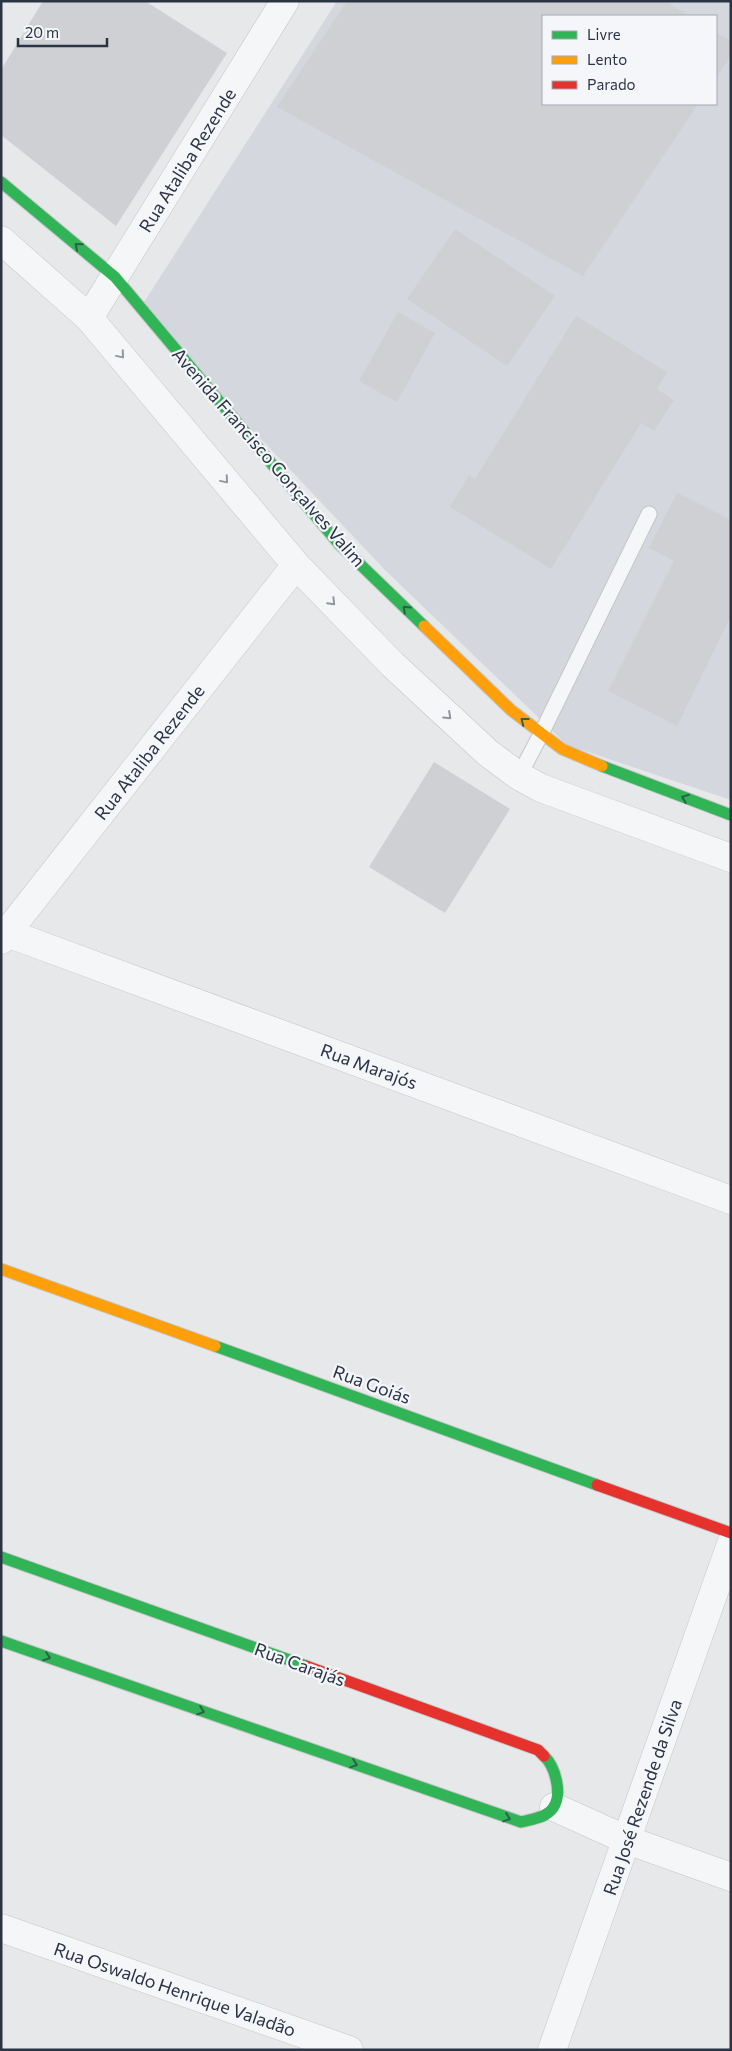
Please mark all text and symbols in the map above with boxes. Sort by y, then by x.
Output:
scale bar [18,15,106,47]
legend [542,15,717,105]
text: 20 m [25,23,59,41]
text: Livre [587,25,621,43]
text: Lento [587,50,627,68]
text: Parado [587,75,636,93]
street label: Rua Ataliba Rezende [134,84,240,236]
one-way arrow [74,242,83,251]
street label: Avenida Francisco Gonçalves Valim [168,343,370,571]
one-way arrow [115,350,124,359]
one-way arrow [219,474,228,483]
one-way arrow [326,596,335,605]
one-way arrow [403,606,412,615]
street label: Rua Ataliba Rezende [89,680,209,824]
one-way arrow [442,710,451,719]
one-way arrow [521,718,530,726]
one-way arrow [681,794,690,804]
street label: Rua Marajós [318,1038,420,1094]
street label: Rua Goiás [330,1360,414,1408]
street label: Rua Carajás [252,1637,348,1691]
one-way arrow [43,1651,51,1661]
street label: Rua José Rezende da Silva [598,1696,686,1898]
one-way arrow [196,1705,204,1715]
one-way arrow [349,1758,358,1768]
one-way arrow [503,1812,511,1822]
street label: Rua Oswaldo Henrique Valadão [51,1937,299,2041]

